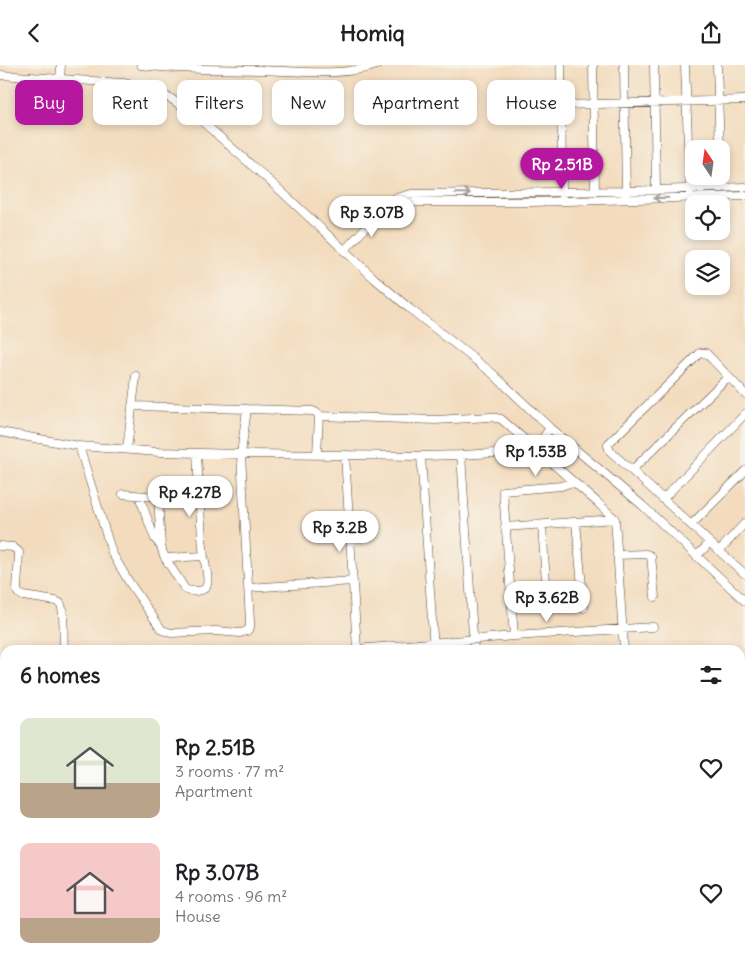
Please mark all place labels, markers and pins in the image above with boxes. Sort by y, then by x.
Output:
pin: Rp 2.51B [510,147,614,190]
pin: Rp 3.07B [320,195,424,238]
pin: Rp 1.53B [484,435,588,477]
pin: Rp 4.27B [138,475,242,518]
pin: Rp 3.2B [294,511,386,553]
pin: Rp 3.62B [495,581,599,623]

